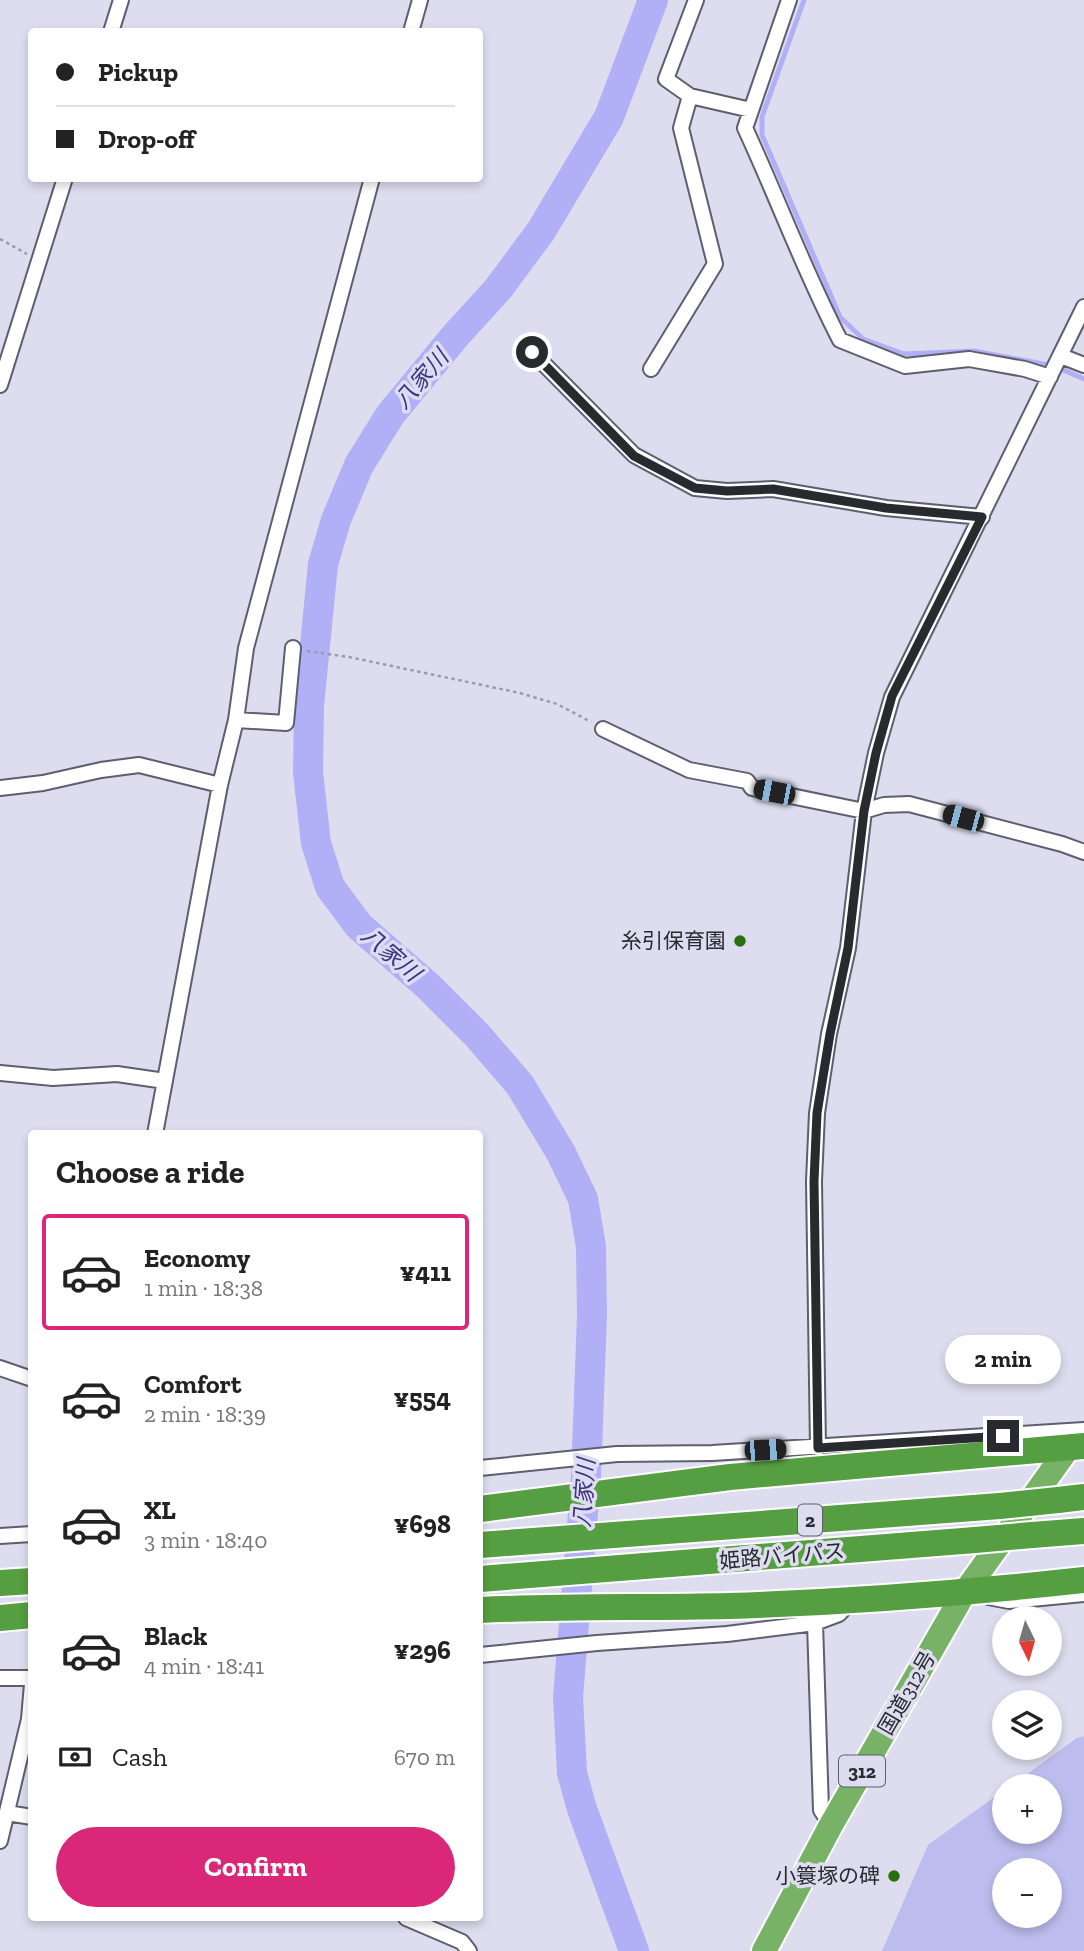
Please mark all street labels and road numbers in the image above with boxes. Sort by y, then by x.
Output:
road number: 2 [798,1504,822,1536]
street label: 姫路バイパス [718,1538,846,1573]
street label: 国道312号 [873,1647,940,1739]
road number: 312 [839,1756,885,1786]

